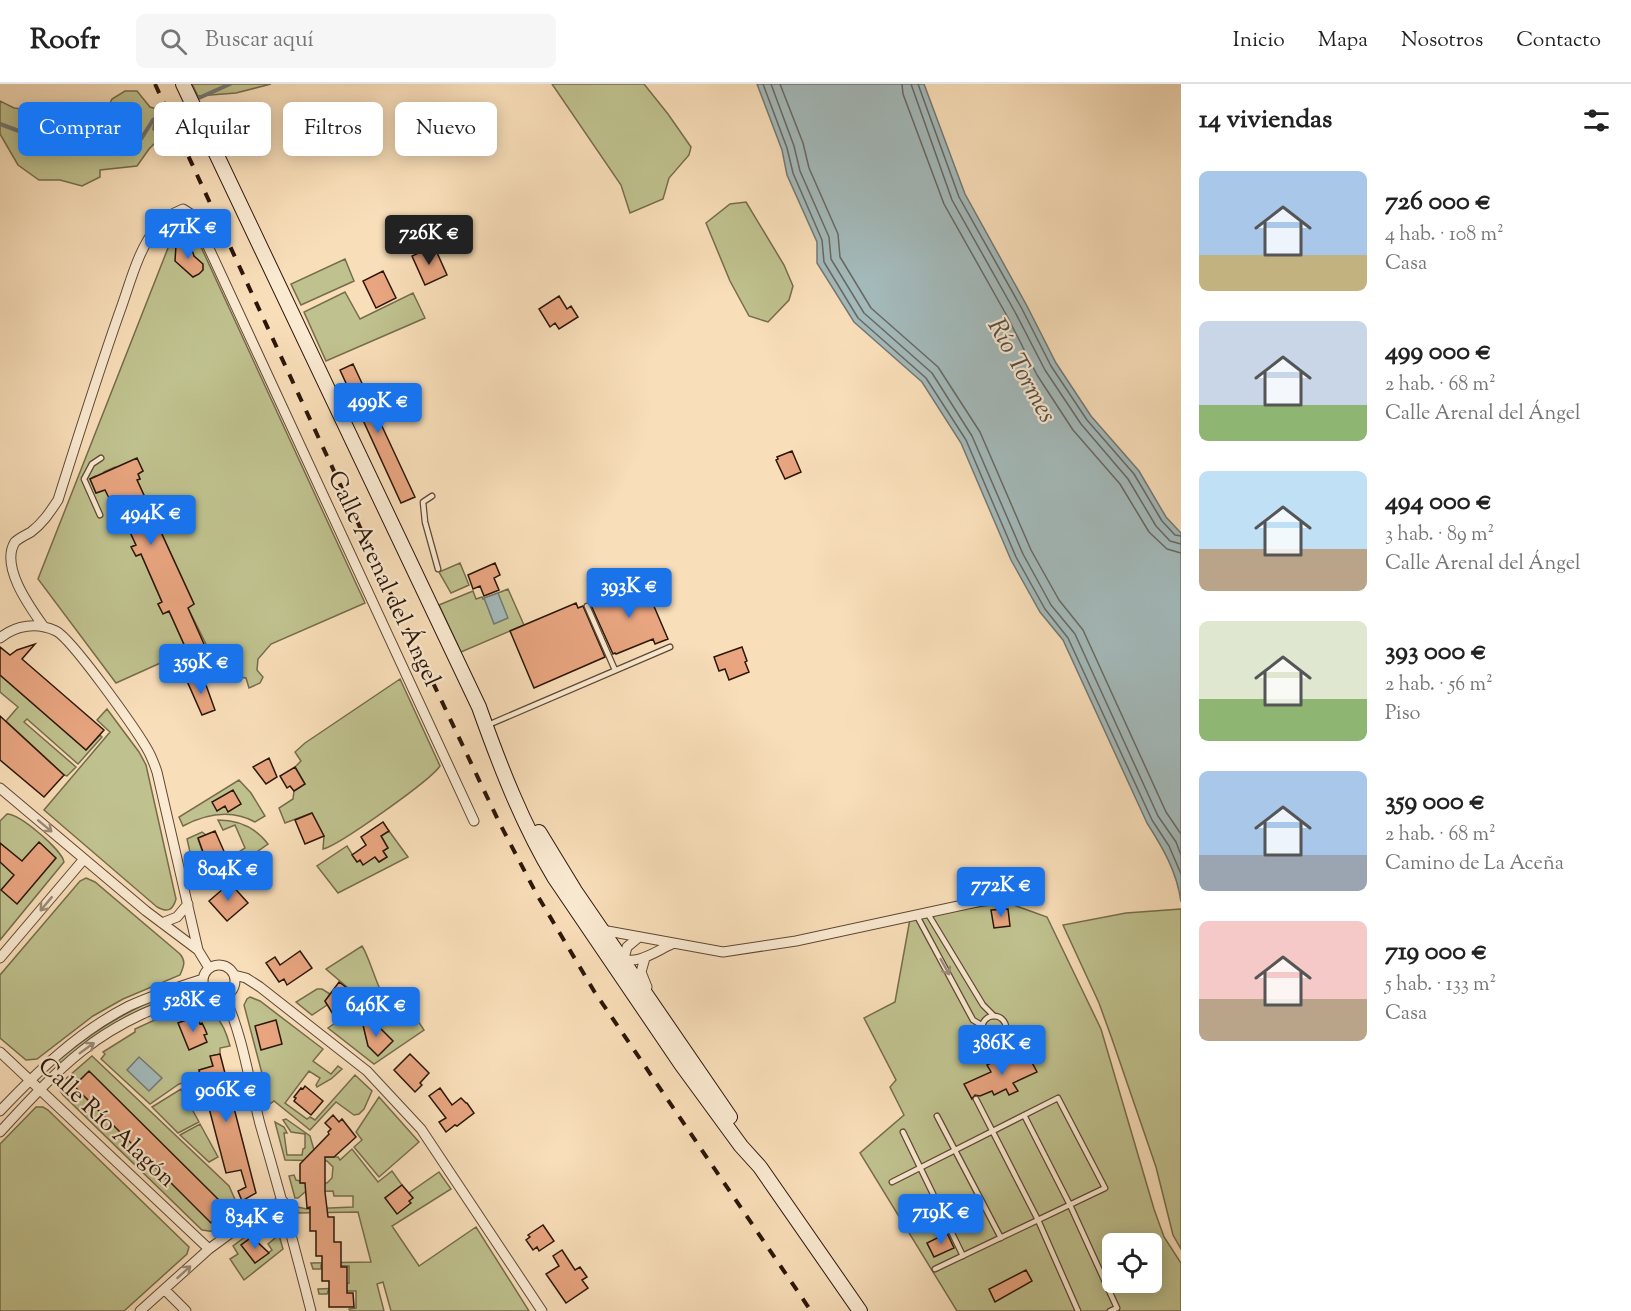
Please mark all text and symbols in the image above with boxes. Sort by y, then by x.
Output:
search box [136,14,556,68]
text: Roofr [30,21,100,61]
icon: search [157,25,190,58]
text: Buscar aquí [205,25,314,57]
text: Inicio [1233,26,1285,56]
text: Mapa [1318,26,1368,56]
text: Nosotros [1401,26,1483,56]
text: Contacto [1516,26,1601,56]
chip: Comprar [18,102,142,156]
chip: Alquilar [154,102,271,156]
chip: Filtros [283,102,383,156]
chip: Nuevo [395,102,497,156]
text: 14 viviendas [1199,102,1332,139]
icon: filters [1580,104,1613,137]
text: 726 000 € [1385,184,1491,221]
icon: home [1247,195,1319,267]
pin: 471K € [139,209,237,260]
text: 471K € [159,214,217,243]
pin: 726K € [380,215,478,266]
text: 726K € [399,220,459,249]
text: 4 hab. · 108 m² [1385,221,1504,250]
text: Casa [1385,250,1427,279]
water label: Río Tormes [977,312,1065,430]
text: 499 000 € [1385,334,1491,371]
icon: home [1247,345,1319,417]
text: 2 hab. · 68 m² [1385,371,1496,400]
pin: 499K € [329,383,427,434]
text: 499K € [348,388,408,417]
text: Calle Arenal del Ángel [1385,400,1581,429]
street label: Calle Arenal del Ángel [318,465,448,693]
text: 494 000 € [1385,484,1492,521]
pin: 494K € [102,495,200,546]
icon: home [1247,495,1319,567]
text: 494K € [121,500,181,529]
text: 3 hab. · 89 m² [1385,521,1494,550]
text: Calle Arenal del Ángel [1385,550,1581,579]
pin: 393K € [580,568,678,619]
text: 393K € [601,573,657,602]
text: 393 000 € [1385,634,1487,671]
pin: 359K € [152,644,250,695]
icon: home [1247,645,1319,717]
text: 359K € [173,649,229,678]
text: 2 hab. · 56 m² [1385,671,1493,700]
text: Piso [1385,700,1420,729]
text: 359 000 € [1385,784,1485,821]
icon: home [1247,795,1319,867]
one-way arrow [37,819,52,833]
text: 2 hab. · 68 m² [1385,821,1496,850]
text: Camino de La Aceña [1385,850,1564,879]
pin: 804K € [179,851,277,902]
text: 804K € [198,856,258,885]
pin: 772K € [952,867,1050,918]
text: 772K € [971,872,1031,901]
one-way arrow [39,896,53,911]
text: 719 000 € [1385,934,1488,971]
icon: home [1247,945,1319,1017]
one-way arrow [940,958,951,976]
text: 5 hab. · 133 m² [1385,971,1496,1000]
pin: 528K € [144,982,242,1033]
text: 528K € [164,987,222,1016]
pin: 646K € [327,987,425,1038]
text: 646K € [346,992,406,1021]
text: Casa [1385,1000,1427,1029]
pin: 386K € [953,1025,1051,1076]
text: 386K € [972,1030,1032,1059]
one-way arrow [79,1042,95,1054]
street label: Calle Río Alagón [29,1050,183,1196]
pin: 906K € [177,1072,275,1123]
text: 906K € [195,1077,257,1106]
pin: 719K € [892,1194,990,1245]
pin: 834K € [206,1199,304,1250]
text: 719K € [912,1199,970,1228]
text: 834K € [225,1204,285,1233]
map controls [1102,1233,1162,1293]
button: locate [1102,1233,1162,1293]
one-way arrow [176,1265,191,1279]

